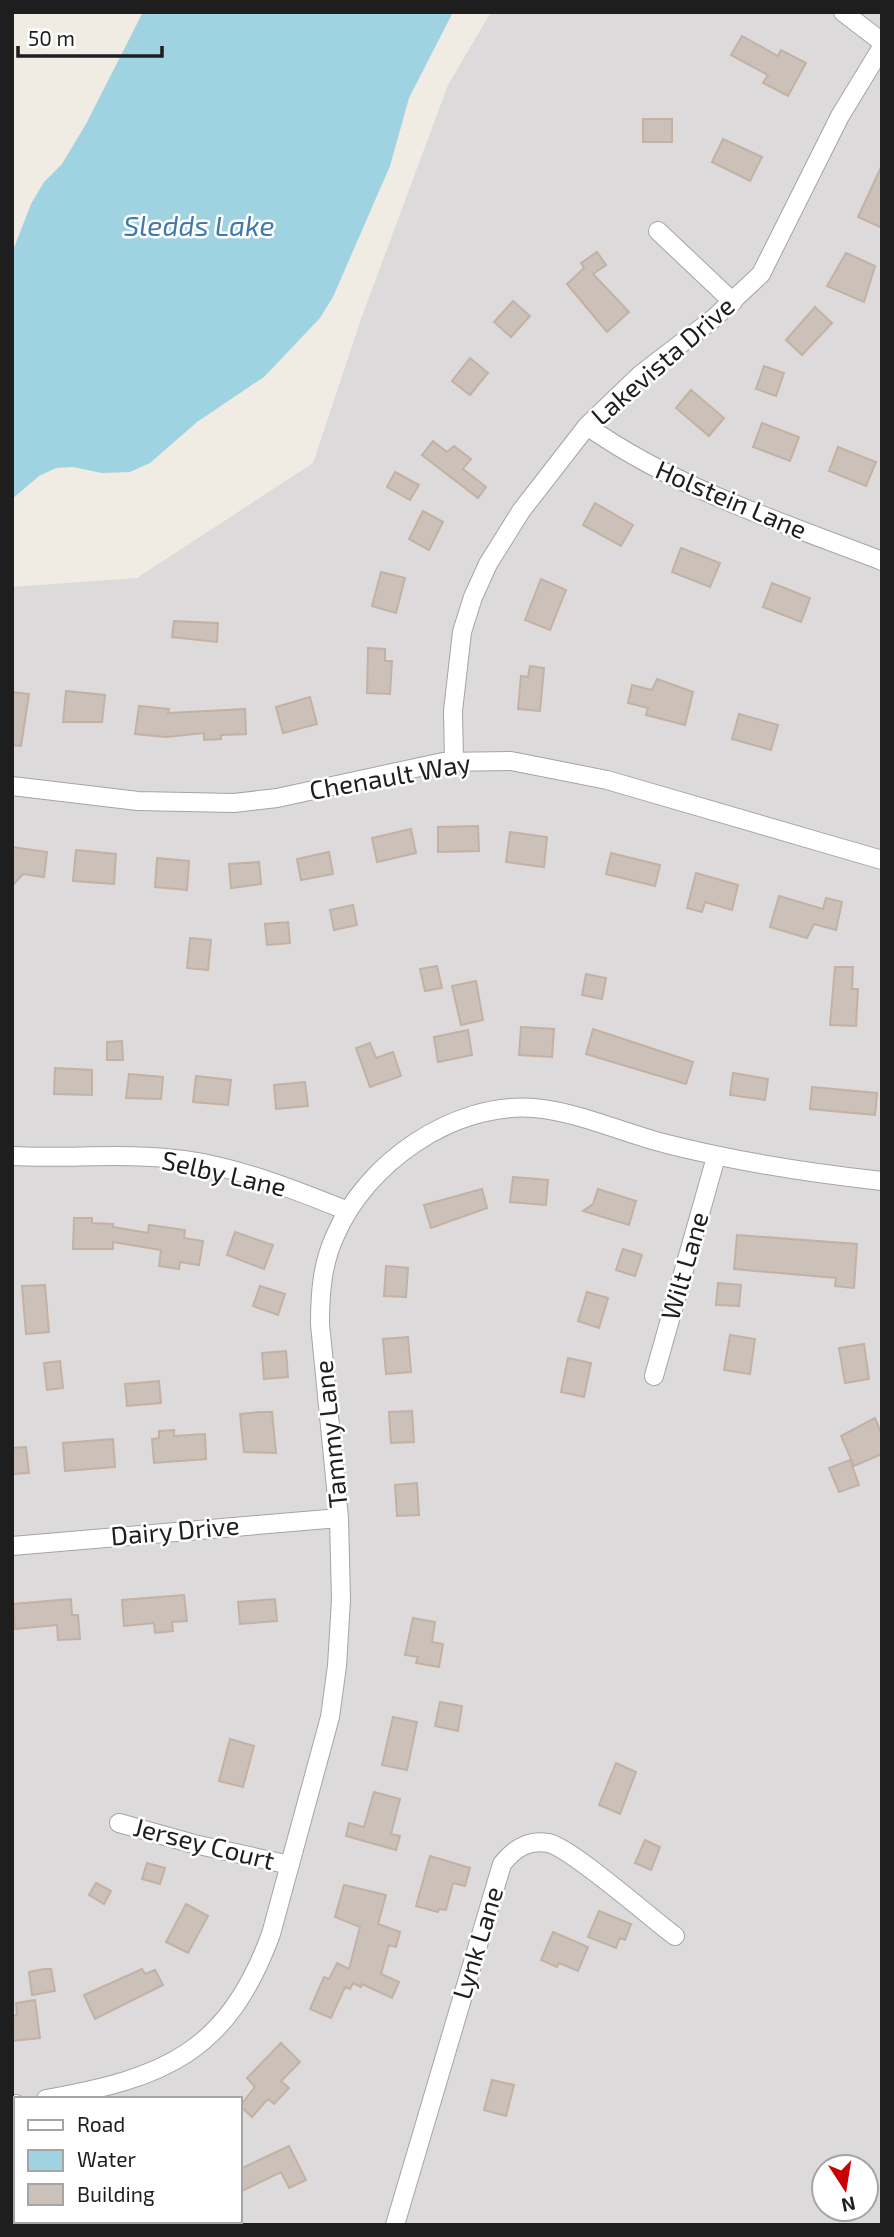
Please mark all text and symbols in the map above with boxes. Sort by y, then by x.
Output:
scale bar [18,14,161,58]
text: 50 m [28,25,75,50]
water label: Sledds Lake [123,208,275,242]
street label: Lakevista Drive [584,289,740,430]
street label: Holstein Lane [651,453,812,544]
street label: Chenault Way [307,746,473,805]
street label: Selby Lane [159,1143,290,1202]
street label: Wilt Lane [653,1208,714,1323]
street label: Tammy Lane [306,1359,353,1509]
street label: Dairy Drive [109,1508,241,1551]
street label: Jersey Court [131,1810,278,1875]
street label: Lynk Lane [445,1883,508,2003]
legend [14,2097,242,2223]
text: Road [77,2111,125,2136]
text: Water [77,2146,136,2171]
north arrow [810,2153,880,2223]
text: Building [77,2181,155,2206]
text: N [840,2192,858,2218]

